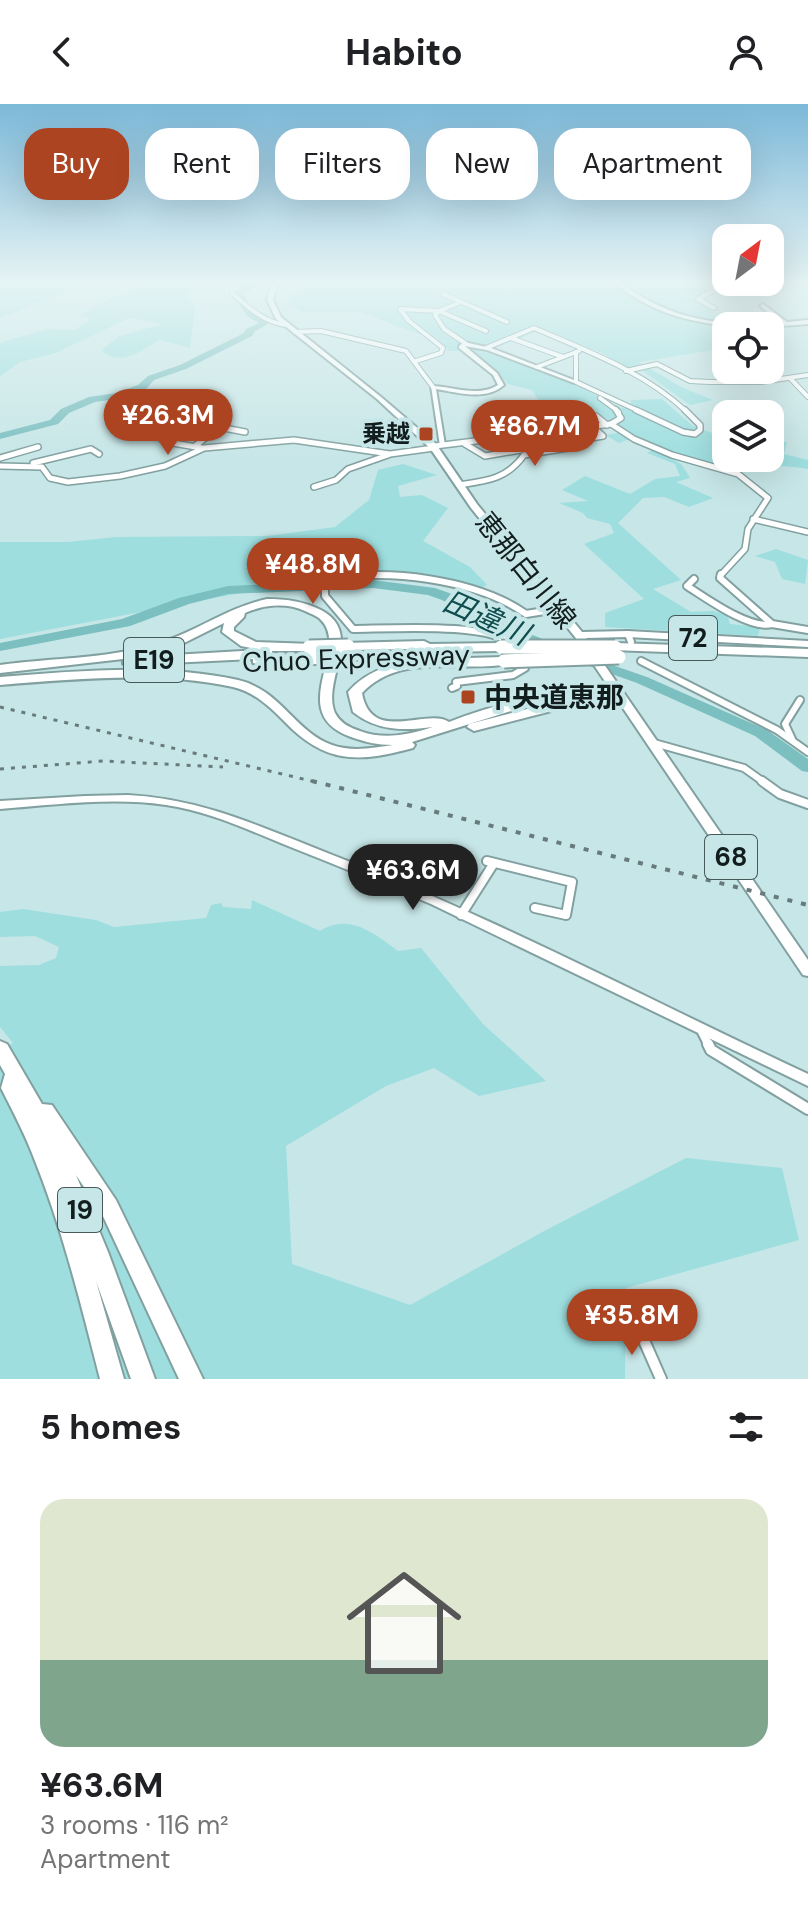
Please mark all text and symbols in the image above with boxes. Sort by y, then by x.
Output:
text: Habito [345,29,463,76]
icon: back [40,30,84,74]
icon: person [724,30,768,74]
chip: Buy [24,128,129,200]
chip: Rent [145,128,259,200]
chip: Filters [275,128,410,200]
chip: New [426,128,538,200]
chip: Apartment [554,128,751,200]
north arrow [712,224,784,296]
map controls [712,224,784,472]
button: locate [712,312,784,384]
pin: ¥26.3M [103,389,233,457]
text: ¥26.3M [122,398,214,432]
pin: ¥86.7M [470,400,600,468]
button: layers [712,400,784,472]
text: ¥86.7M [489,409,581,443]
place label: 乗越 [362,418,410,449]
marker: 乗越 [417,425,435,443]
street label: 恵那白川線 [467,504,584,636]
pin: ¥48.8M [248,538,378,606]
text: ¥48.8M [265,547,361,581]
water label: 田違川 [437,581,538,655]
road number: 72 [669,616,717,660]
street label: Chuo Expressway [241,636,471,681]
road number: E19 [124,638,184,682]
place label: 中央道恵那 [484,679,624,716]
marker: 中央道恵那 [459,688,477,706]
road number: 68 [705,835,757,879]
pin: ¥63.6M [348,844,478,912]
text: ¥63.6M [366,853,460,887]
road number: 19 [58,1188,102,1232]
pin: ¥35.8M [567,1289,697,1357]
text: ¥35.8M [585,1298,679,1332]
text: 5 homes [40,1405,181,1450]
icon: filters [724,1405,768,1449]
icon: home [332,1551,476,1695]
text: ¥63.6M [40,1763,163,1808]
text: 3 rooms · 116 m² [40,1808,229,1842]
text: Apartment [40,1842,171,1876]

